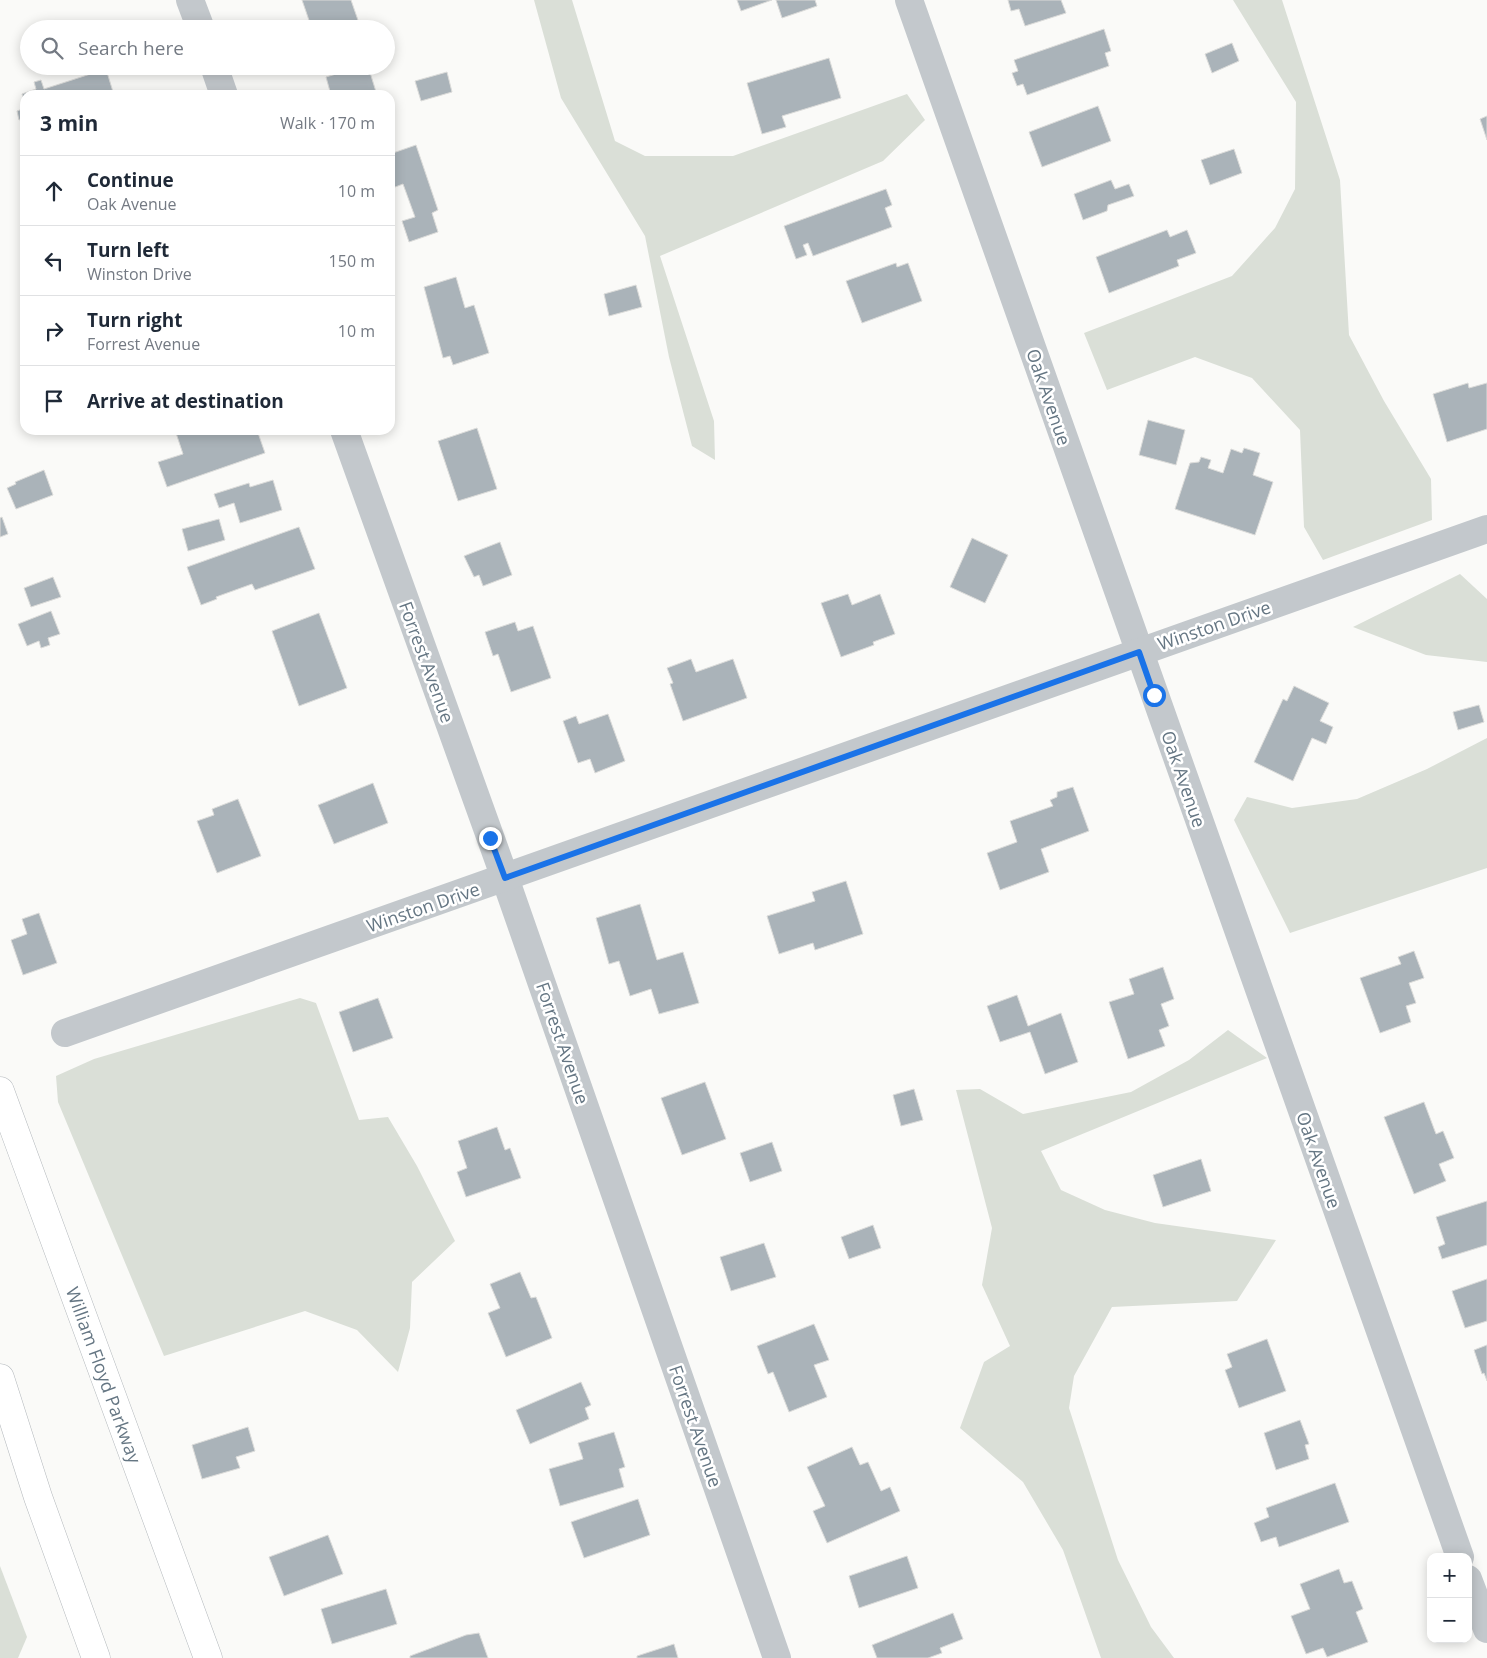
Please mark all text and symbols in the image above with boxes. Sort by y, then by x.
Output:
search box [20,20,395,75]
icon: search [38,34,66,62]
text: Search here [78,35,184,61]
text: 3 min [40,109,98,137]
text: Walk · 170 m [280,112,375,134]
text: Continue [87,167,174,193]
icon: ahead [40,177,68,205]
text: 10 m [338,180,375,202]
text: Oak Avenue [87,193,177,215]
text: Turn left [87,237,169,263]
icon: left [40,247,68,275]
text: 150 m [329,250,375,272]
text: Winston Drive [87,263,192,285]
text: Turn right [87,307,182,333]
icon: right [40,317,68,345]
text: 10 m [338,320,375,342]
text: Forrest Avenue [87,333,200,355]
street label: Oak Avenue [1021,345,1077,449]
icon: arrive [40,387,68,415]
text: Arrive at destination [87,388,284,414]
street label: Winston Drive [1154,594,1274,656]
street label: Forrest Avenue [394,598,460,726]
route start [1143,684,1166,707]
street label: Oak Avenue [1156,727,1212,831]
route end [479,827,502,850]
street label: Winston Drive [363,876,483,938]
street label: Forrest Avenue [531,979,595,1107]
street label: Oak Avenue [1291,1108,1347,1212]
street label: William Floyd Parkway [61,1283,147,1467]
street label: Forrest Avenue [664,1362,728,1490]
map controls [1427,1553,1472,1643]
button: + [1427,1553,1472,1598]
button: − [1427,1598,1472,1643]

